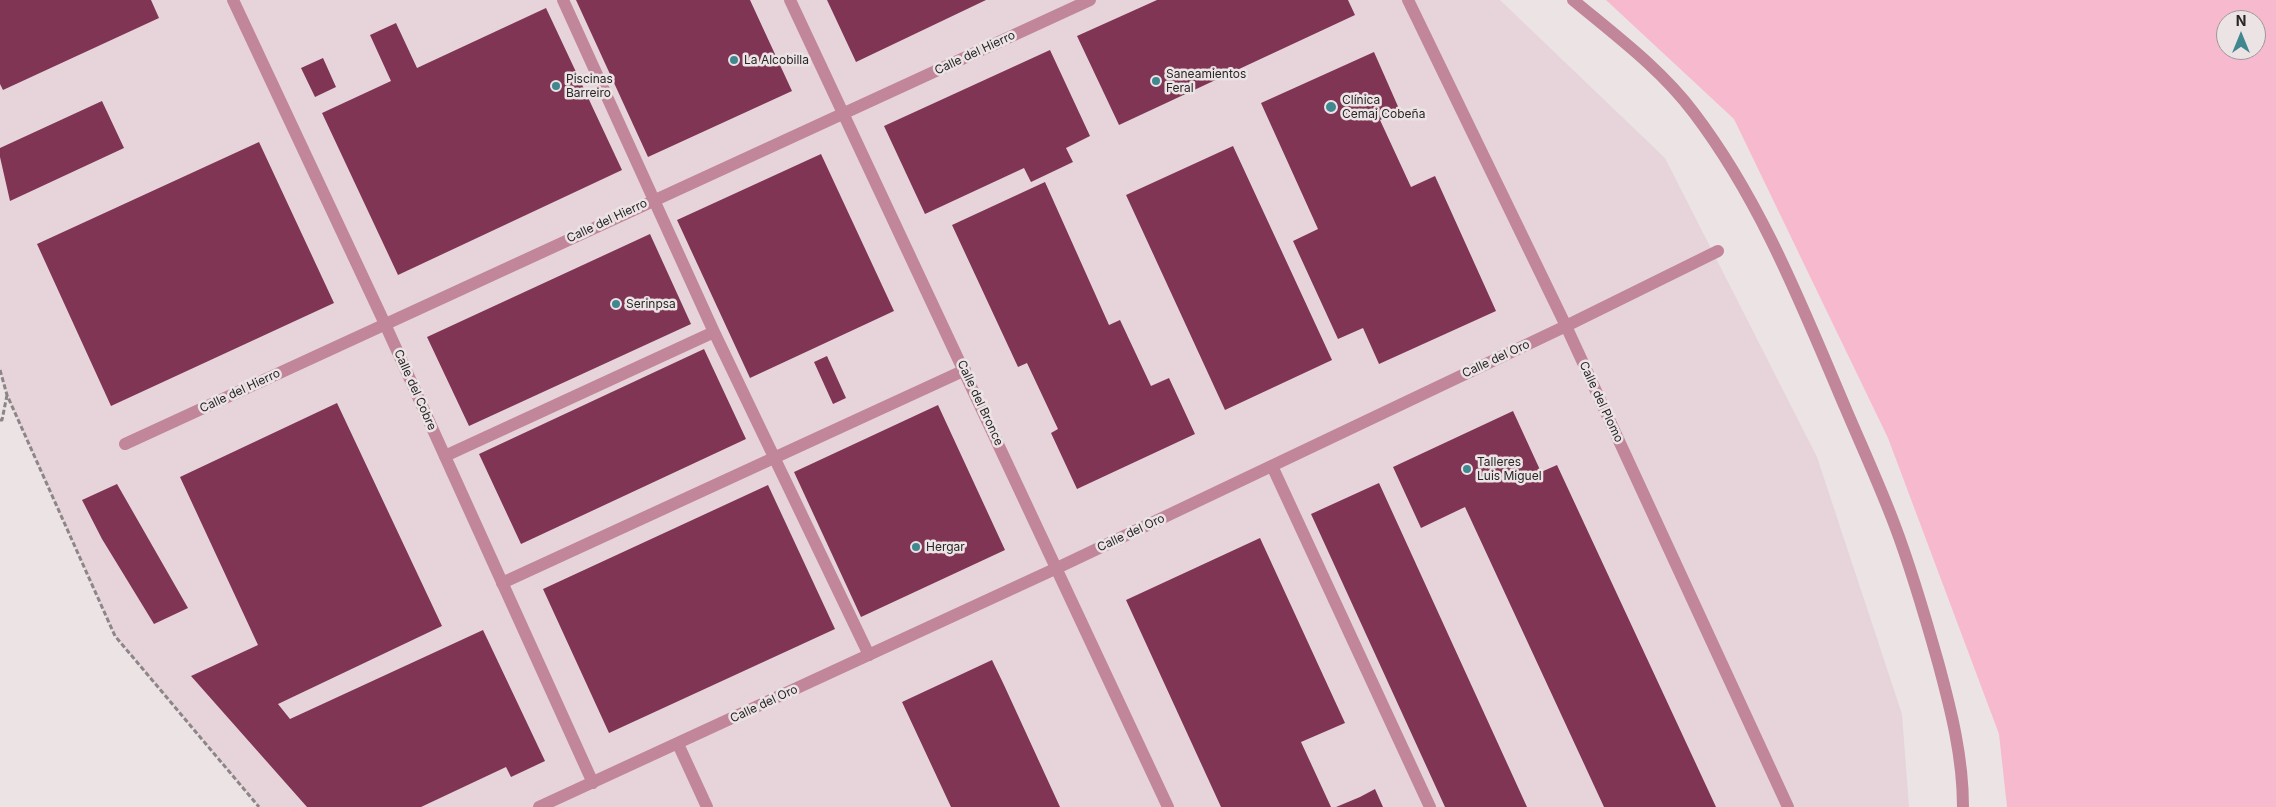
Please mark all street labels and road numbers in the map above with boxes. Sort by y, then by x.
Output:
street label: Calle del Hierro [932,28,1018,78]
street label: Calle del Hierro [564,196,650,246]
street label: Calle del Oro [1460,337,1532,381]
street label: Calle del Cobre [391,347,439,433]
street label: Calle del Bronce [954,358,1006,448]
street label: Calle del Plomo [1576,359,1626,445]
street label: Calle del Hierro [197,366,283,416]
street label: Calle del Oro [1095,511,1167,555]
street label: Calle del Oro [728,682,800,726]

